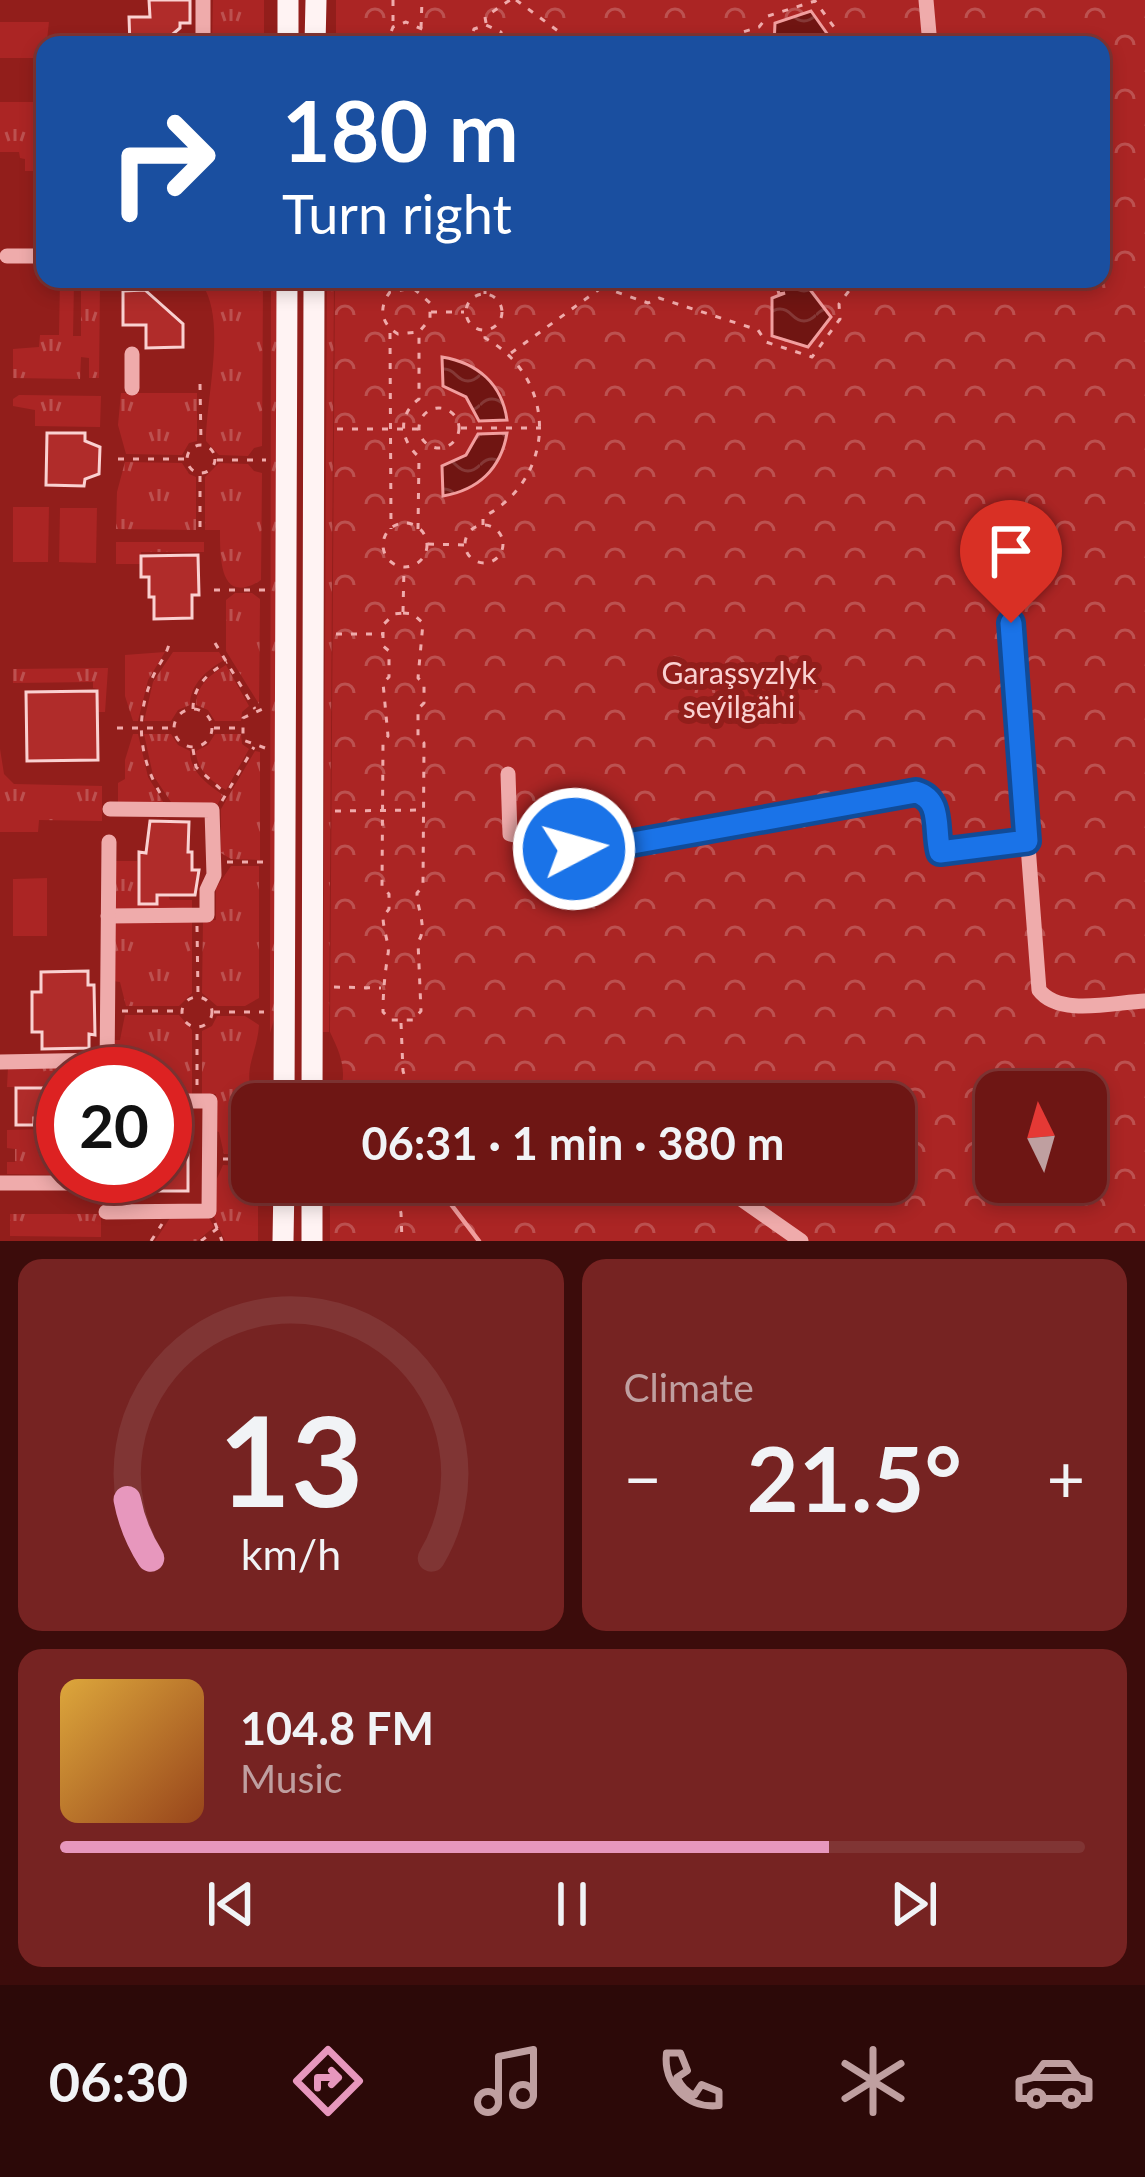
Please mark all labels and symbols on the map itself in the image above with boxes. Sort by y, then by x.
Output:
pin [960,500,1062,623]
park label: Garaşsyzlyk seýilgähi [662,654,817,724]
position arrow [511,786,637,912]
speed limit sign: 20 [36,1047,192,1203]
north arrow [975,1071,1107,1203]

